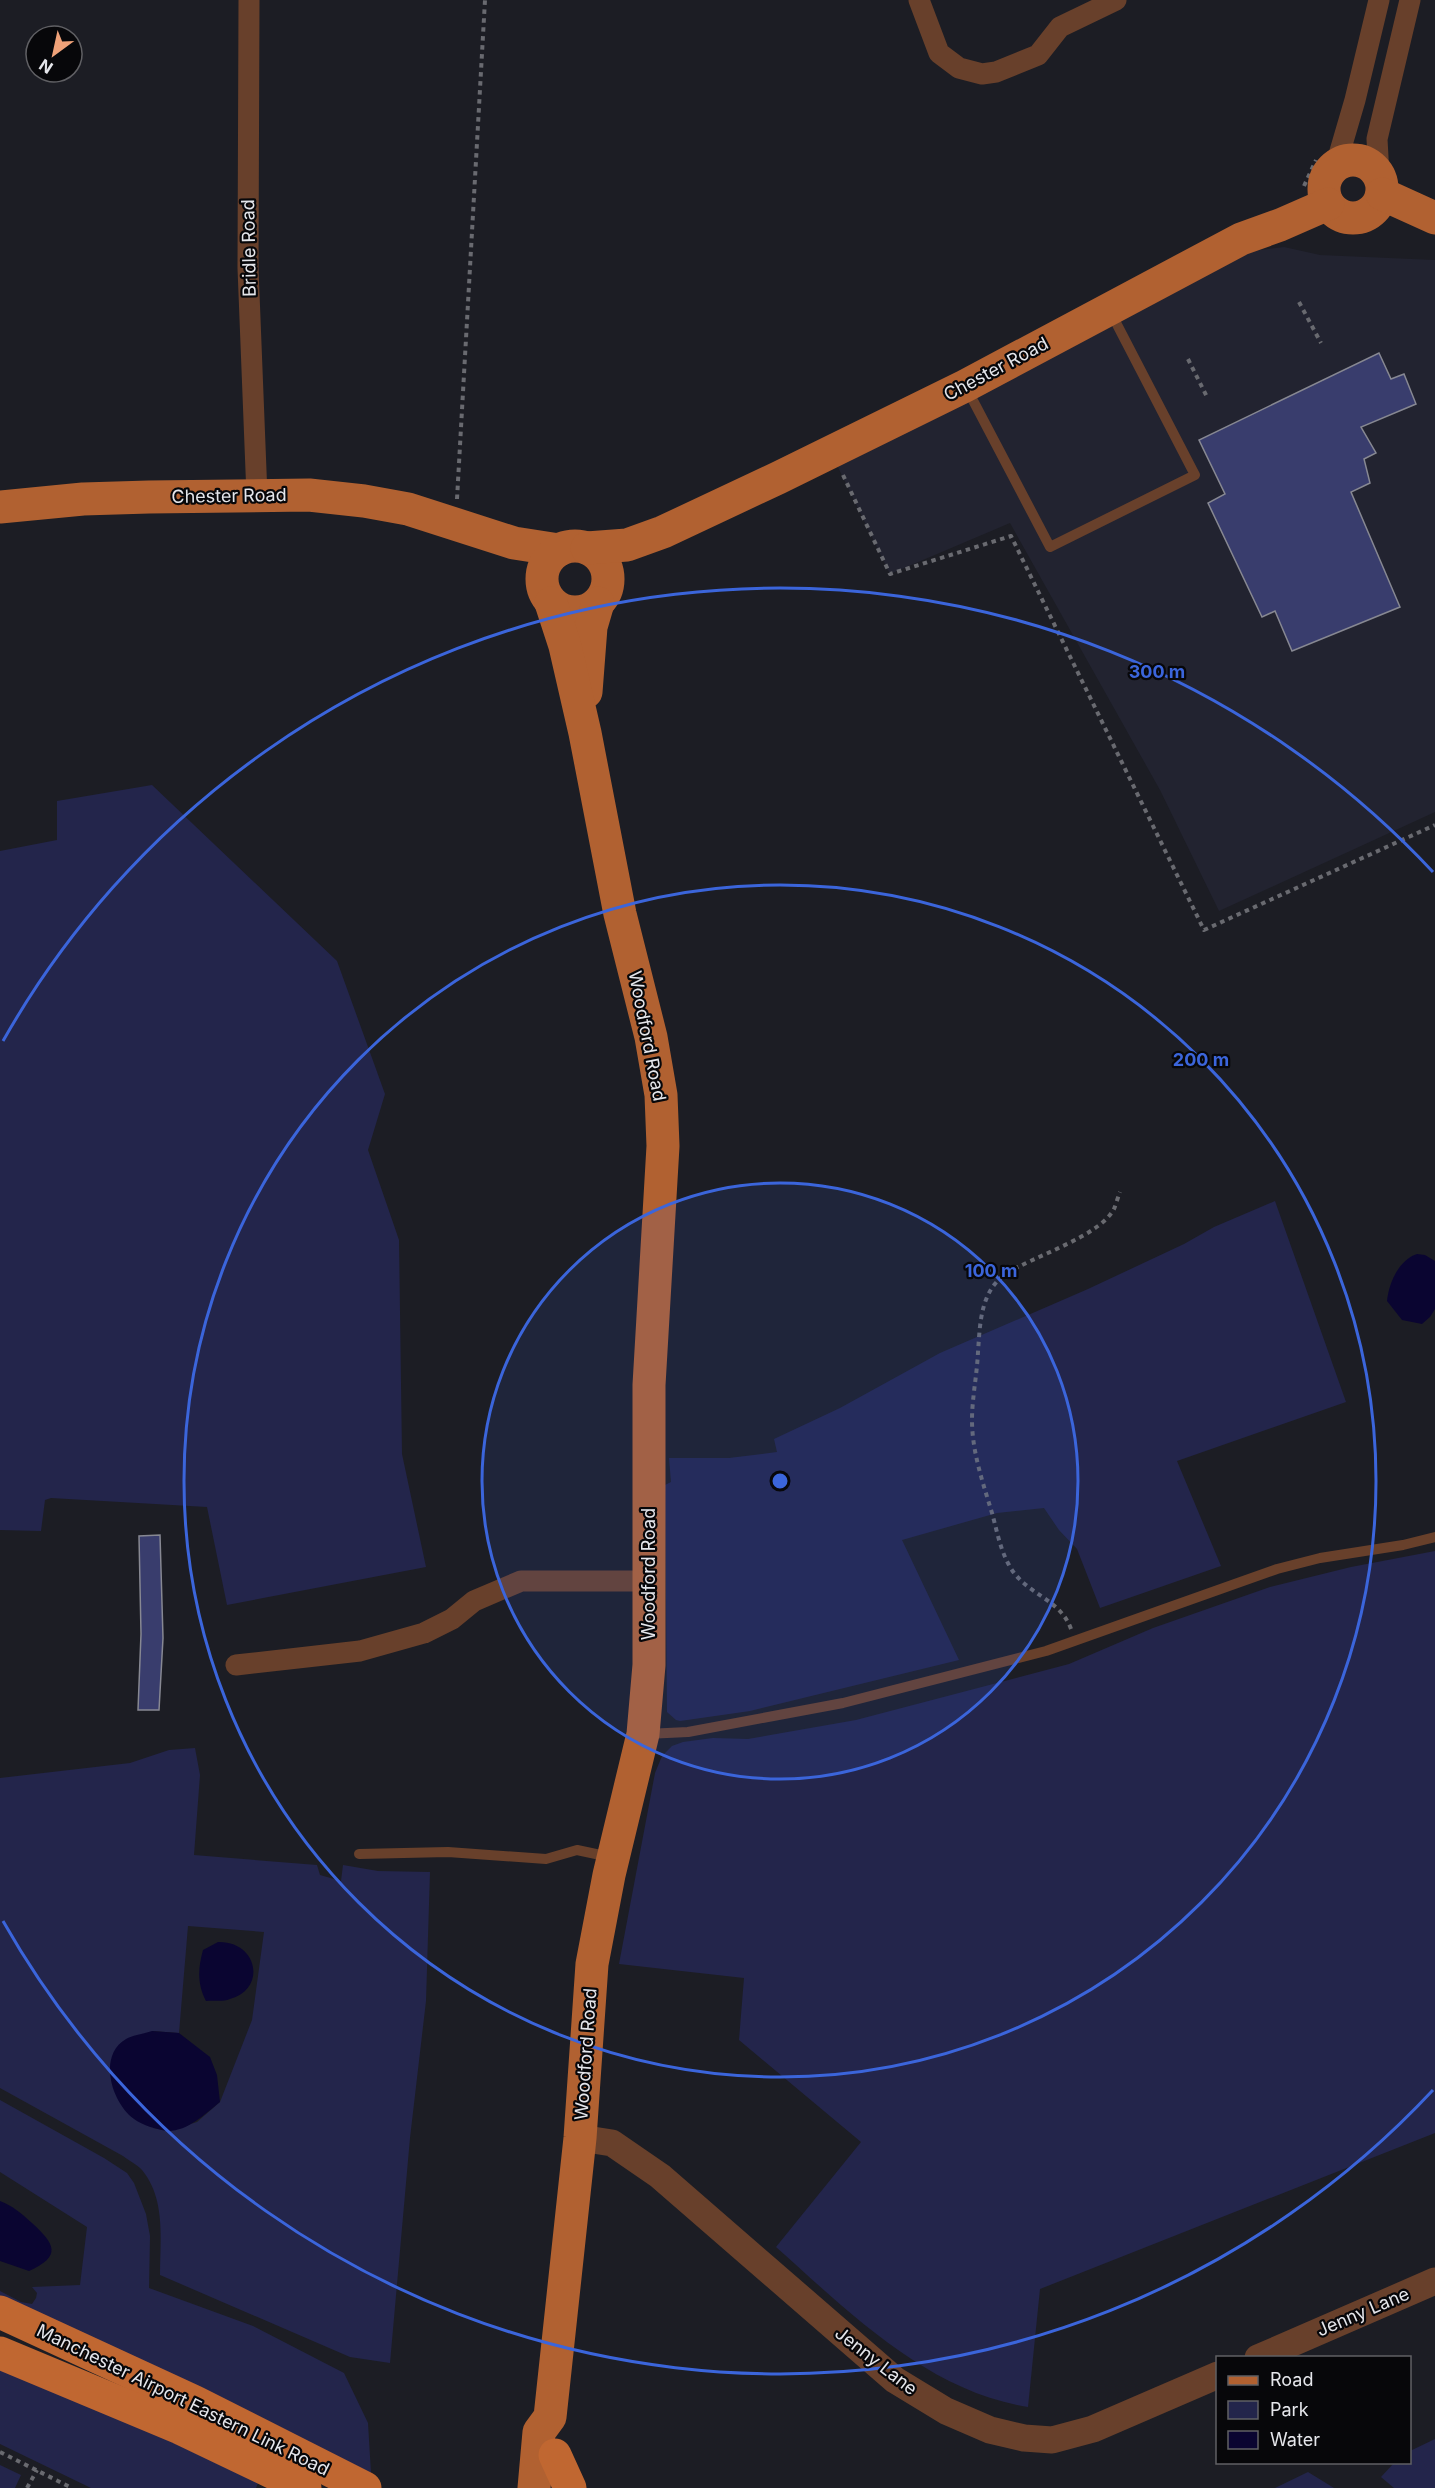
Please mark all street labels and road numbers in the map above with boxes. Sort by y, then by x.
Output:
street label: Bridle Road [237,199,260,297]
street label: Chester Road [940,332,1052,405]
street label: Chester Road [171,484,287,507]
street label: Woodford Road [625,969,670,1103]
street label: Woodford Road [638,1508,659,1640]
street label: Woodford Road [570,1987,601,2121]
street label: Jenny Lane [1313,2283,1412,2340]
street label: Manchester Airport Eastern Link Road [34,2319,333,2480]
street label: Jenny Lane [831,2322,922,2399]

